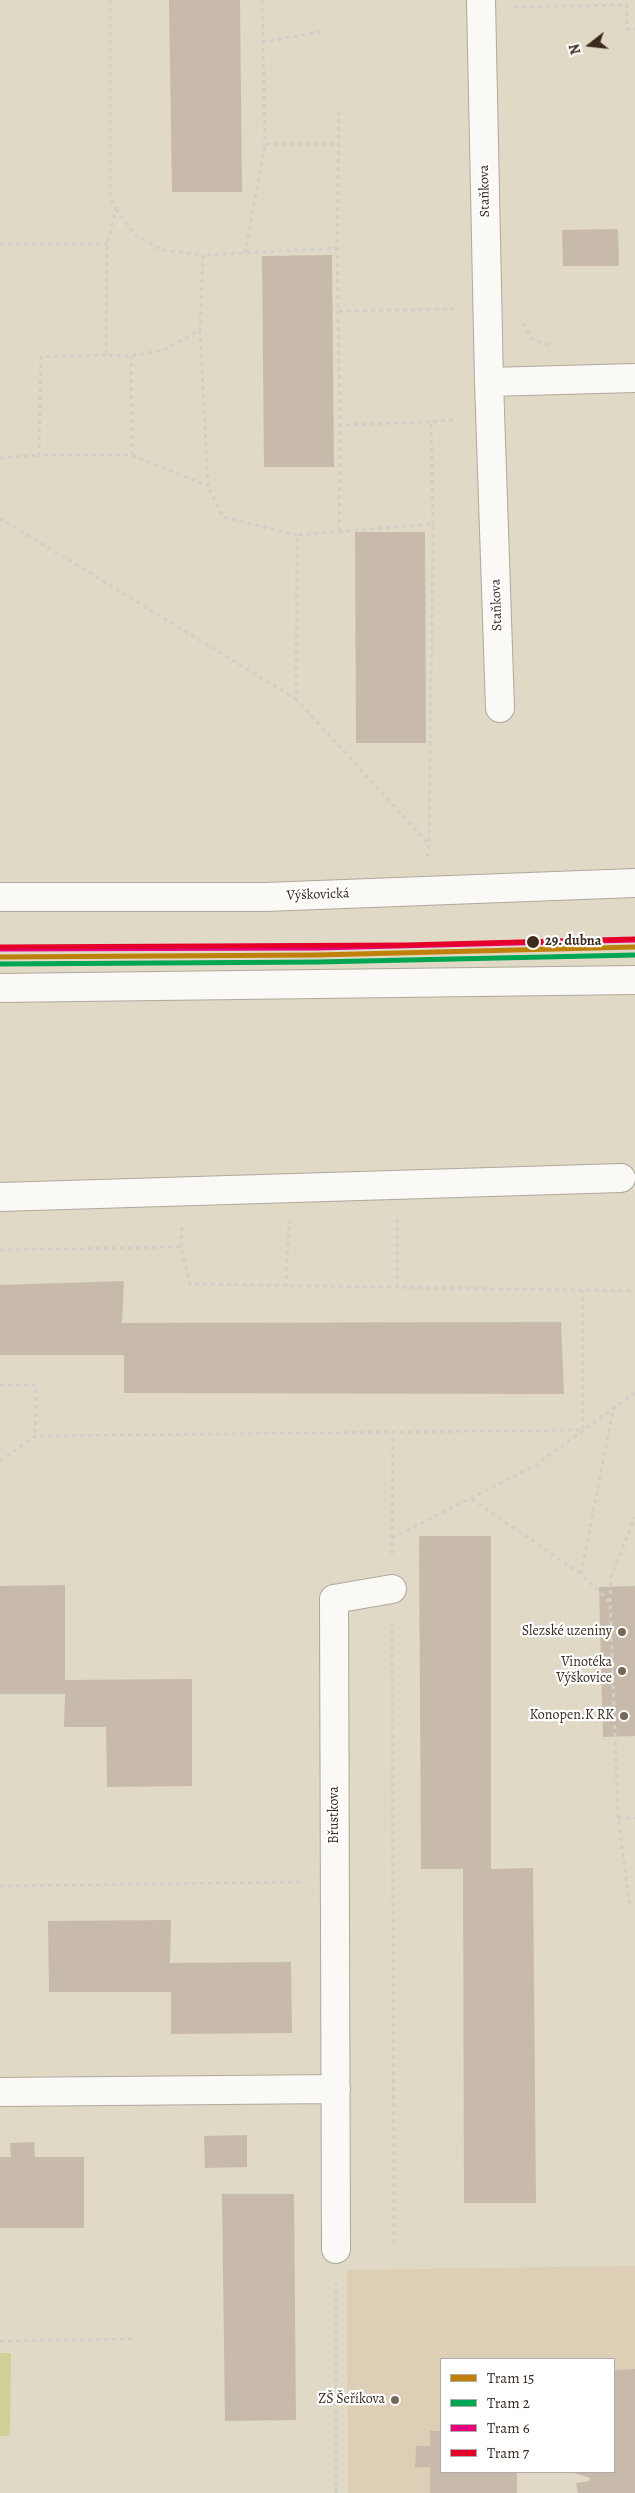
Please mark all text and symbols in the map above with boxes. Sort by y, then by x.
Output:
north arrow [565,20,615,70]
text: N [565,42,586,57]
street label: Staňkova [476,165,494,217]
street label: Staňkova [488,579,506,631]
street label: Výškovická [286,886,350,904]
marker: 29. dubna [525,934,541,950]
place label: 29. dubna [545,934,602,950]
place label: Slezské uzeniny [522,1624,612,1640]
marker: Slezské uzeniny [616,1626,628,1638]
place label: Vinotéka Výškovice [556,1655,612,1688]
marker: Vinotéka Výškovice [616,1665,628,1677]
place label: Konopen.K RK [529,1708,614,1724]
marker: Konopen.K RK [618,1710,630,1722]
street label: Břustkova [327,1786,343,1844]
legend [440,2358,615,2473]
text: Tram 15 [487,2368,534,2388]
place label: ZŠ Šeříkova [318,2392,385,2408]
text: Tram 2 [487,2393,530,2413]
marker: ZŠ Šeříkova [389,2394,401,2406]
text: Tram 6 [487,2418,530,2438]
text: Tram 7 [487,2443,529,2463]

